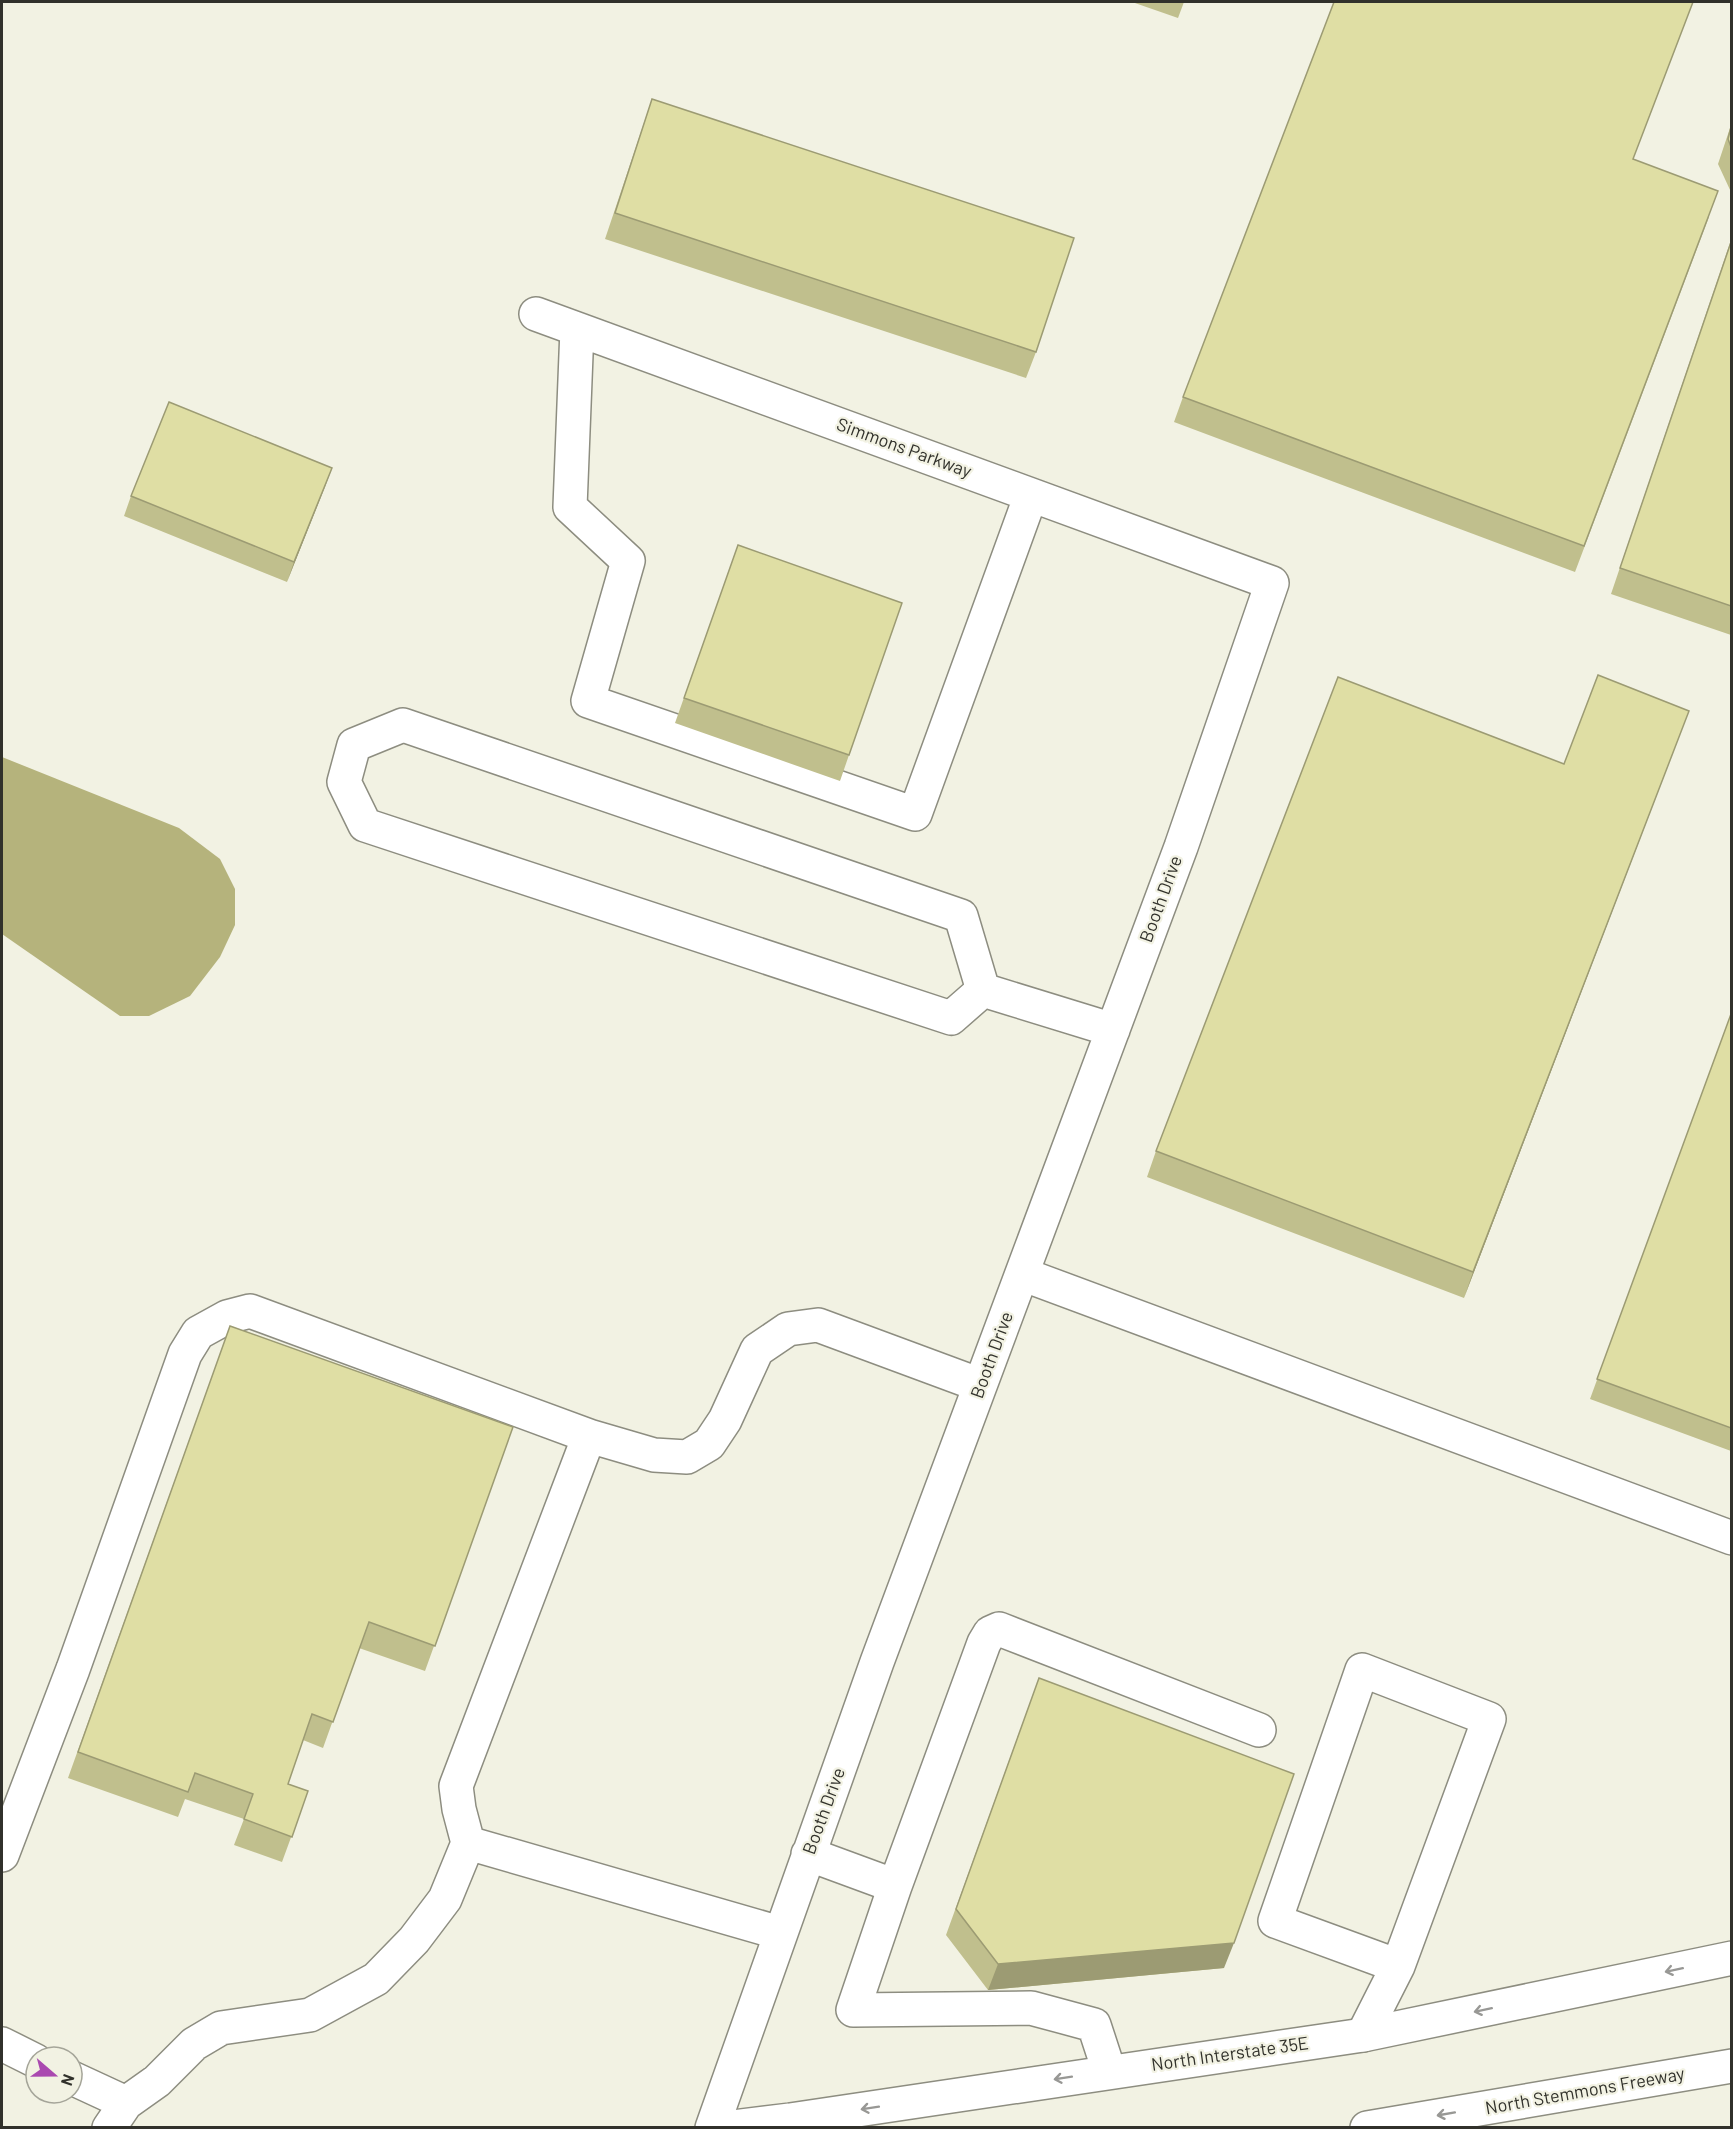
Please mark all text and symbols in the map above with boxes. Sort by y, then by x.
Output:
street label: Simmons Parkway [834,412,975,482]
street label: Booth Drive [1134,852,1186,945]
street label: Booth Drive [965,1308,1017,1401]
street label: Booth Drive [797,1764,849,1857]
one-way arrow [1665,1964,1684,1976]
one-way arrow [1474,2005,1494,2016]
street label: North Interstate 35E [1150,2031,1310,2075]
north arrow [24,2045,84,2105]
street label: North Stemmons Freeway [1483,2062,1686,2118]
text: N [58,2072,79,2089]
one-way arrow [1054,2073,1074,2084]
one-way arrow [861,2102,881,2113]
one-way arrow [1437,2109,1456,2120]

